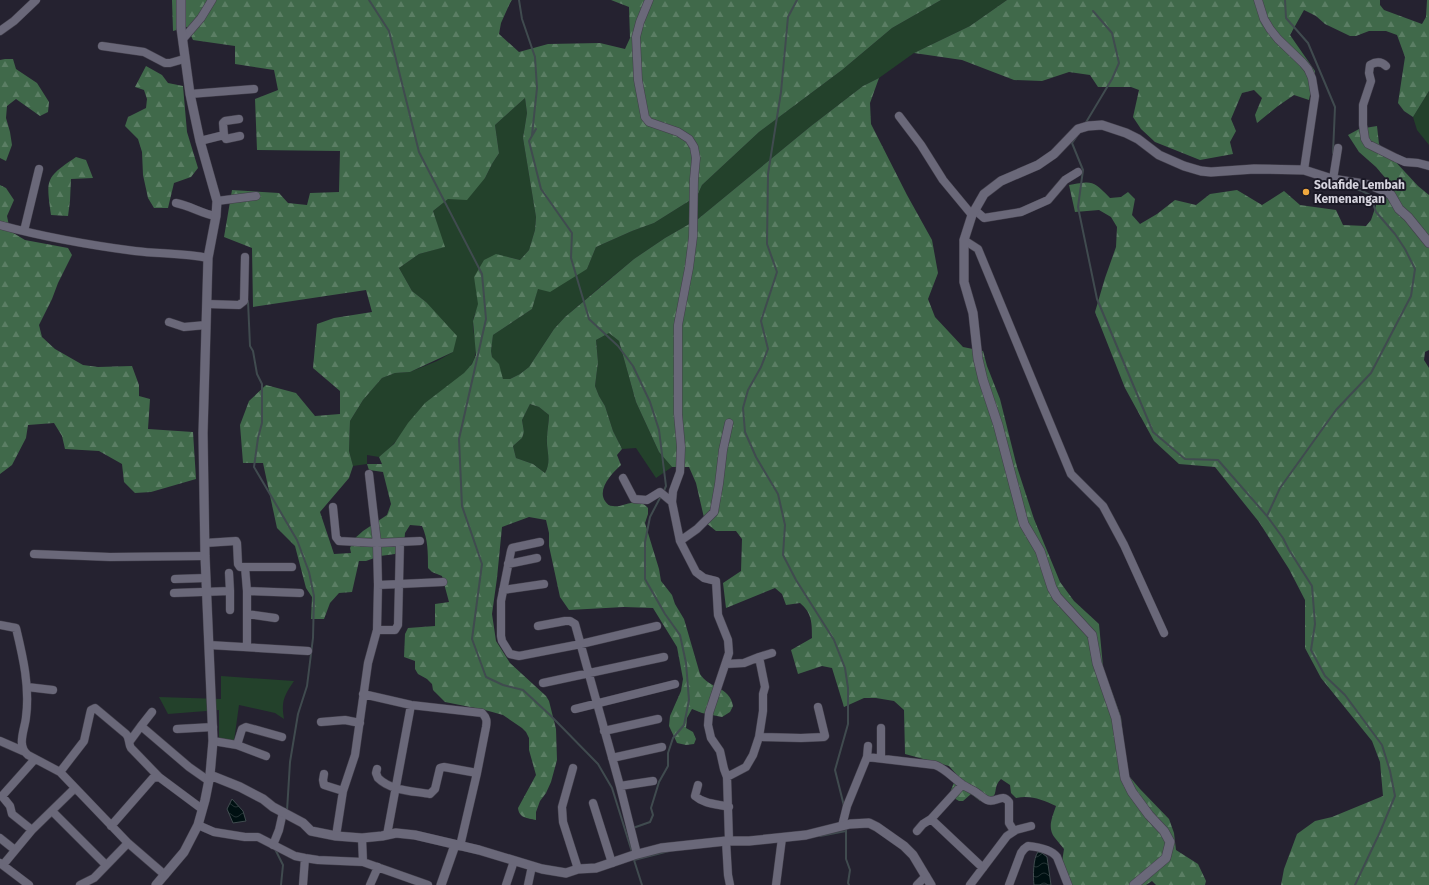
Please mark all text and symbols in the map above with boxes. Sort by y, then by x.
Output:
place label: Solafide Lembah Kemenangan [1314,178,1405,206]
marker: Solafide Lembah Kemenangan [1301,187,1311,197]

